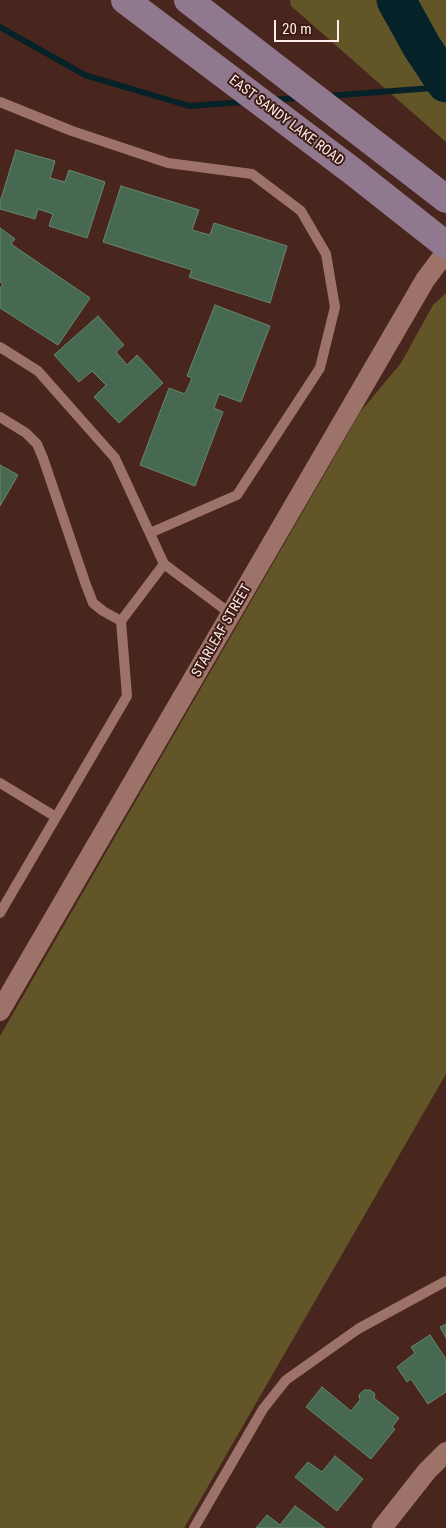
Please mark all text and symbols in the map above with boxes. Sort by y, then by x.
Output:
scale bar [276,10,341,42]
text: 20 m [282,20,312,38]
street label: EAST SANDY LAKE ROAD [225,72,347,170]
street label: STARLEAF STREET [189,582,255,680]

